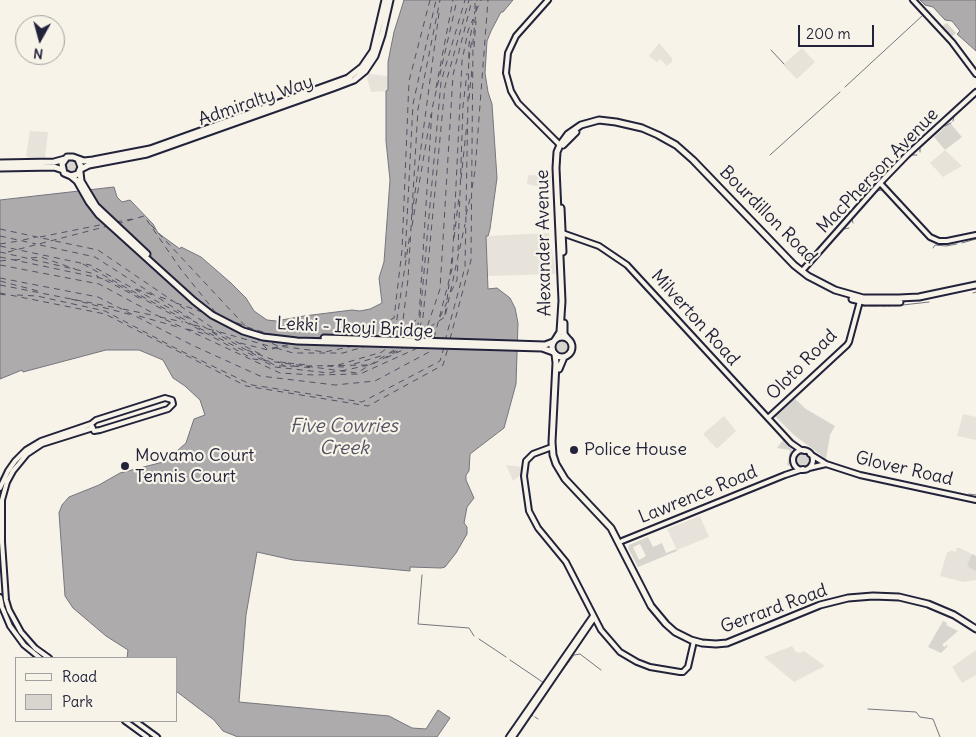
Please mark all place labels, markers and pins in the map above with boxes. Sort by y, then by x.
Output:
place label: Police House [584,439,687,461]
marker: Police House [568,444,580,456]
place label: Movamo Court Tennis Court [135,445,254,488]
marker: Movamo Court Tennis Court [119,460,131,472]

